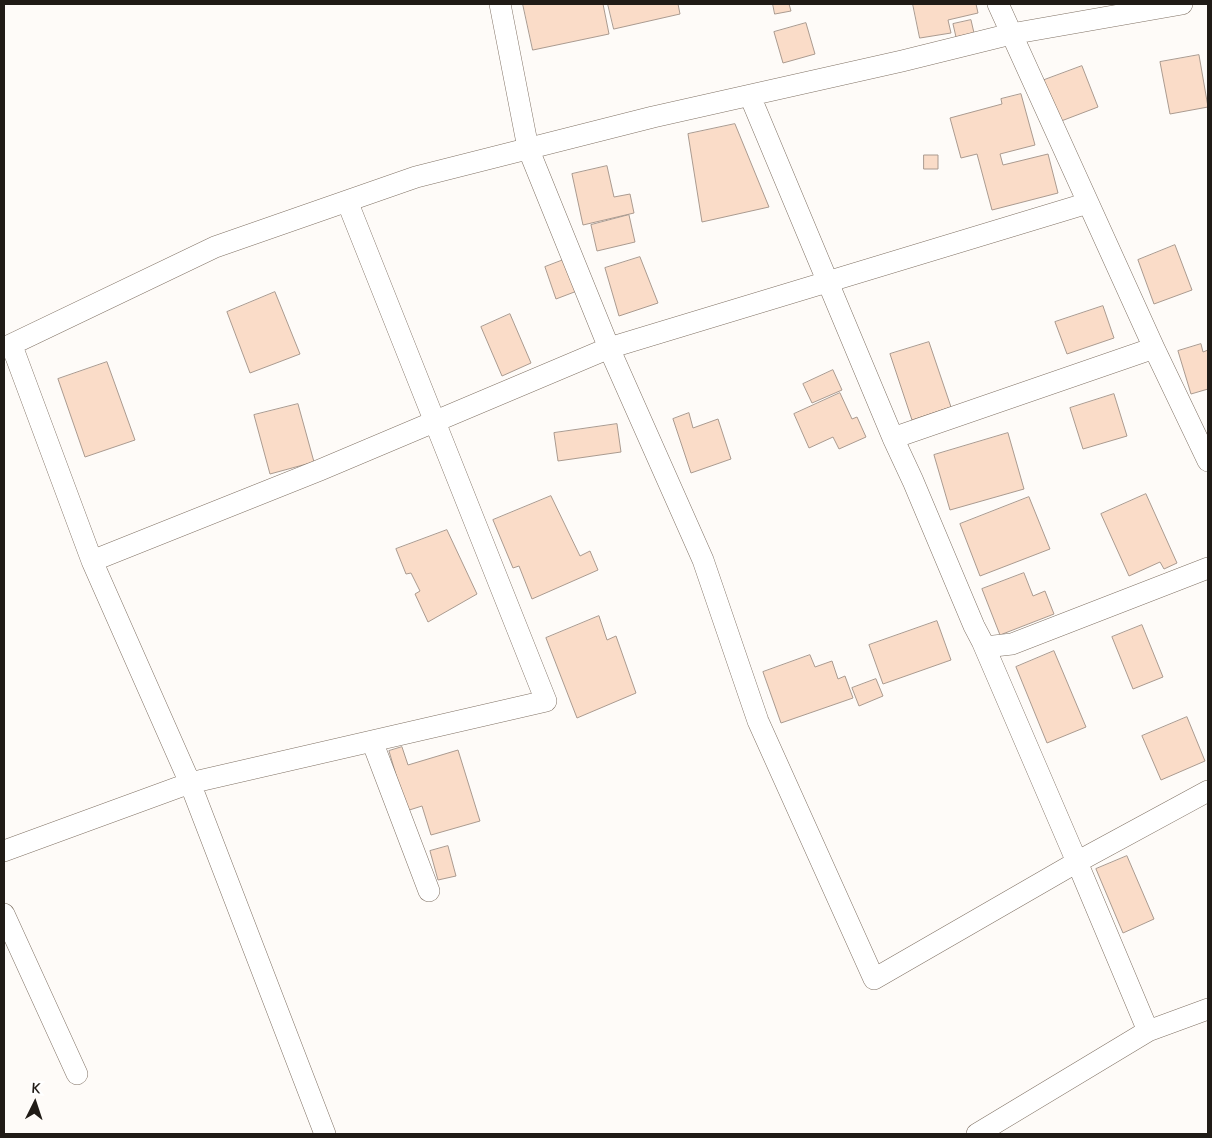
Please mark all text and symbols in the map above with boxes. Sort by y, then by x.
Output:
north arrow [10,1078,60,1128]
text: K [31,1078,41,1097]

